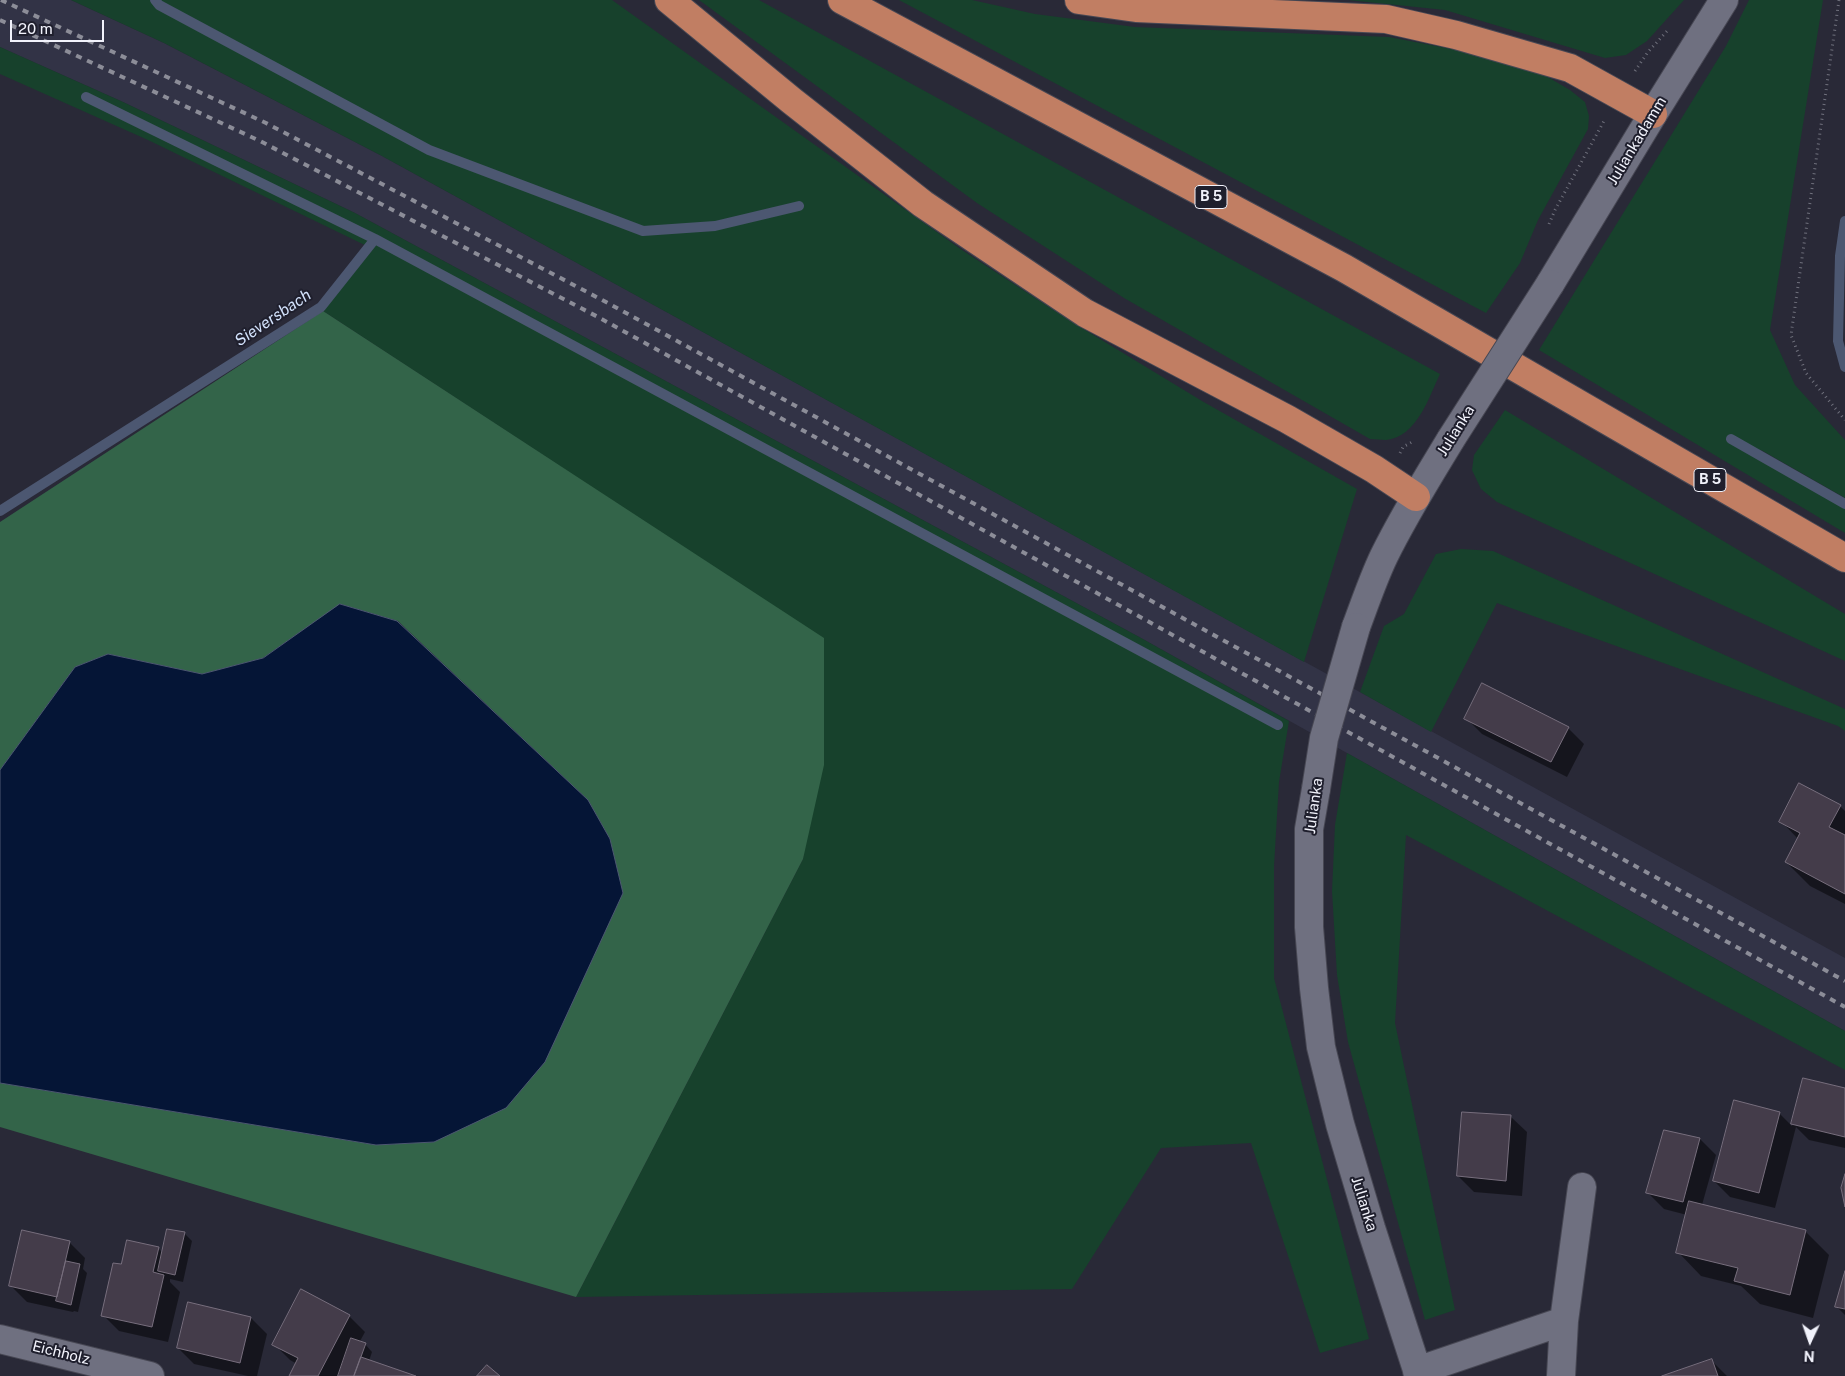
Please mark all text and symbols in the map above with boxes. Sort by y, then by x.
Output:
scale bar [12,10,106,42]
text: 20 m [18,20,53,37]
street label: Juliankadamm [1604,94,1670,188]
road number: B 5 [1195,186,1227,208]
water label: Sieversbach [231,285,315,351]
street label: Julianka [1433,402,1479,460]
road number: B 5 [1694,468,1726,492]
street label: Julianka [1301,777,1327,835]
street label: Julianka [1347,1174,1381,1234]
north arrow [1785,1316,1835,1366]
street label: Eichholz [30,1337,92,1369]
text: N [1803,1348,1815,1364]

